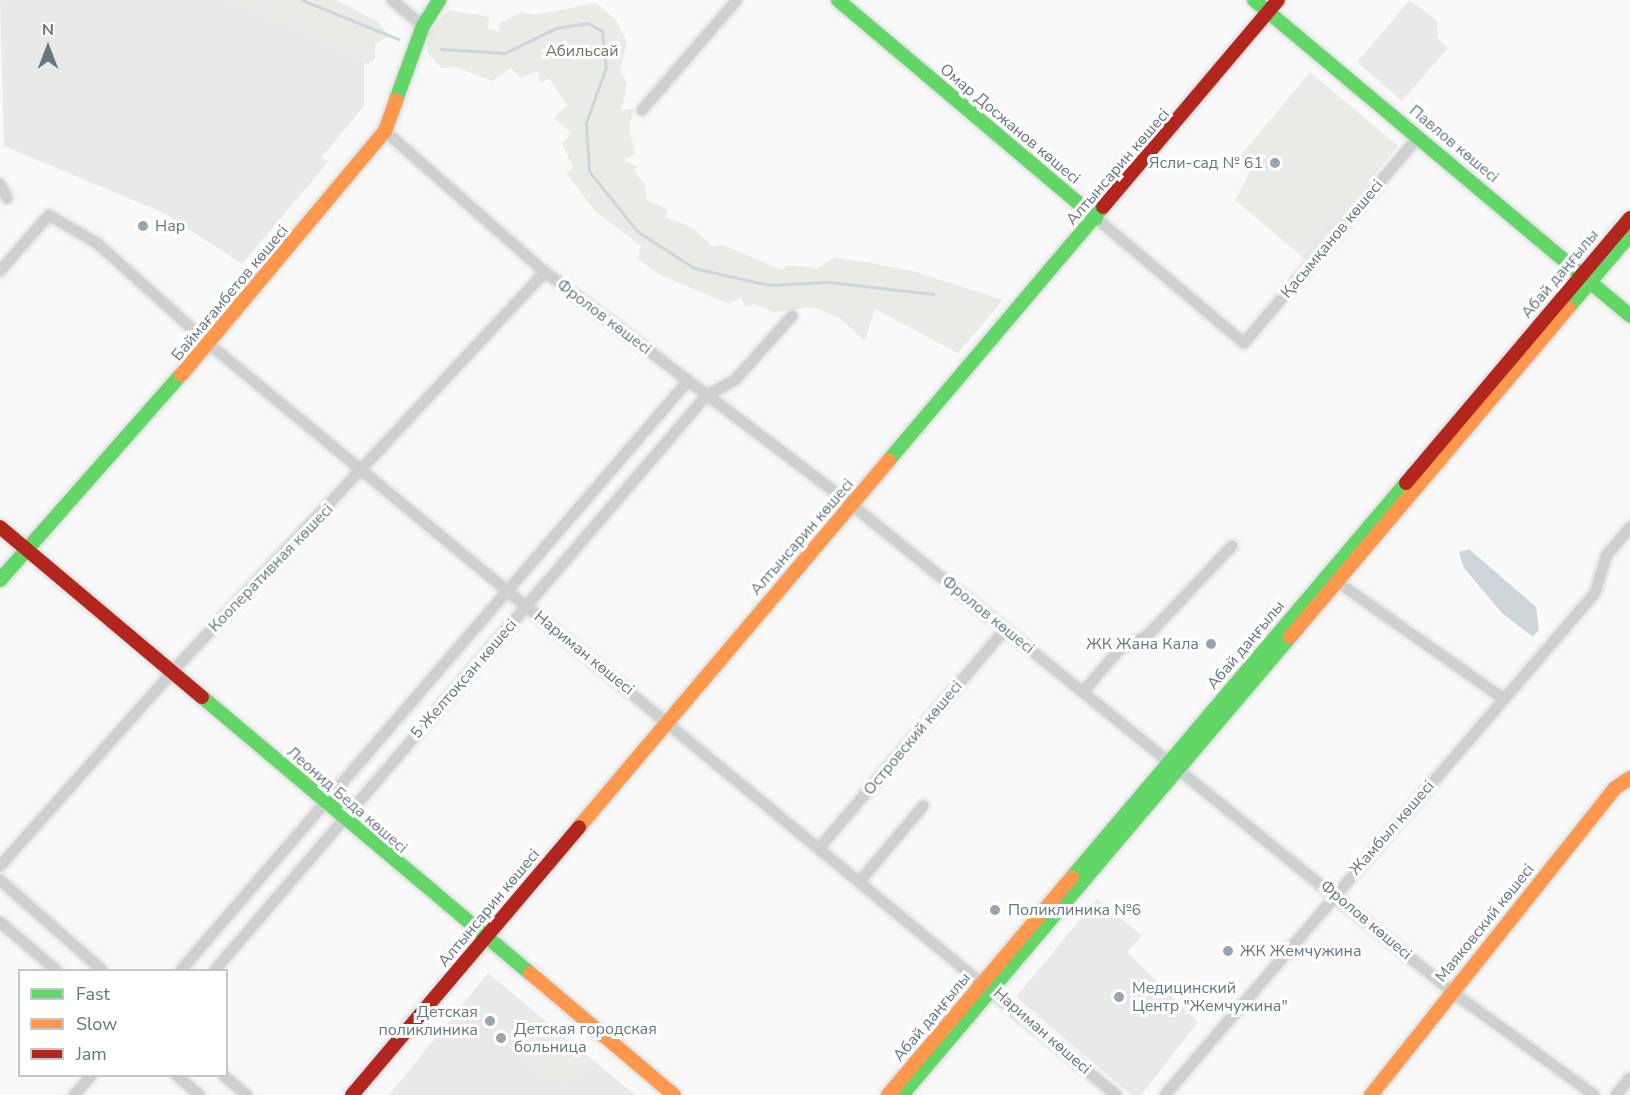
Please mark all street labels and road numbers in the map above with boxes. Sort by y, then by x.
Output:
street label: Омар Досжанов көшесі [936,60,1084,188]
street label: Павлов көшесі [1405,101,1503,187]
street label: Алтынсарин көшесі [1062,105,1174,229]
street label: Қасымқанов көшесі [1277,176,1387,302]
street label: Баймағамбетов көшесі [168,221,292,365]
street label: Абай даңғылы [1517,226,1603,322]
street label: Фролов көшесі [553,275,655,359]
street label: Алтынсарин көшесі [746,475,858,599]
street label: Кооперативная көшесі [205,500,337,636]
street label: Фролов көшесі [938,572,1038,658]
street label: Абай даңғылы [1203,597,1289,693]
street label: Нариман көшесі [530,607,638,699]
street label: 5 Желтоқсан көшесі [407,615,521,743]
street label: Островский көшесі [860,677,966,799]
street label: Леонид Беда көшесі [283,742,411,858]
street label: Жамбыл көшесі [1346,777,1438,879]
street label: Алтынсарин көшесі [434,845,544,971]
street label: Маяковский көшесі [1432,860,1538,986]
street label: Фролов көшесі [1316,876,1416,964]
street label: Абай даңғылы [889,969,975,1065]
street label: Нариман көшесі [989,984,1095,1078]

